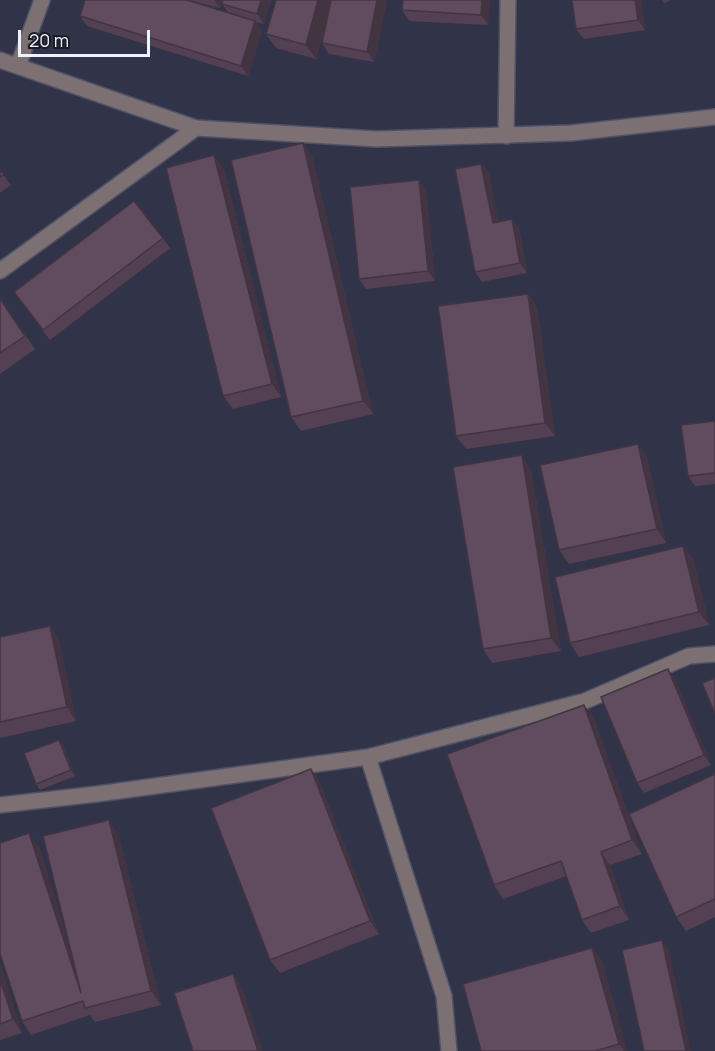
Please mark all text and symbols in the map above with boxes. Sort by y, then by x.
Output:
scale bar [21,18,153,56]
text: 20 m [29,28,69,52]

